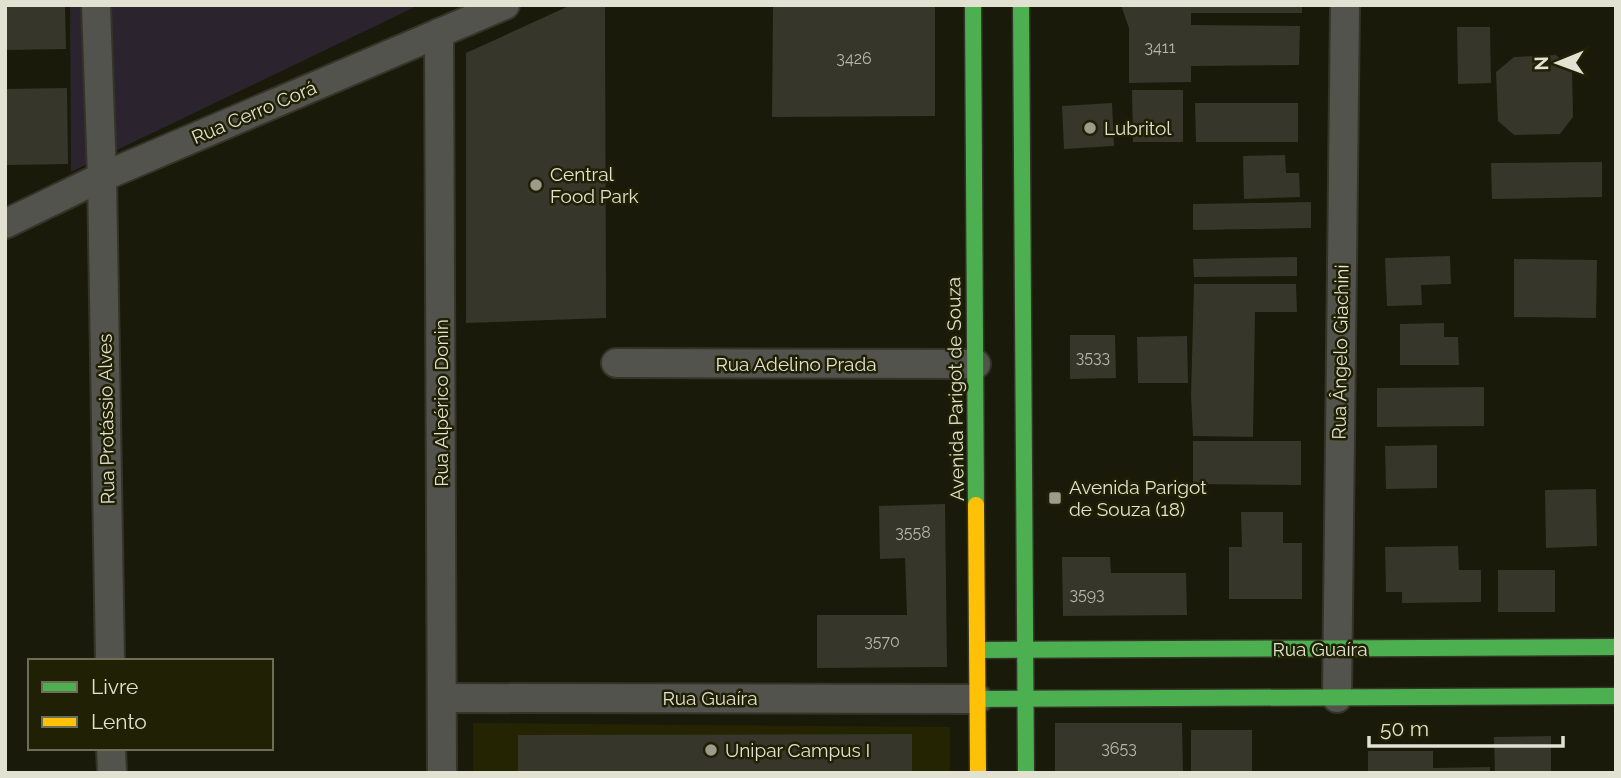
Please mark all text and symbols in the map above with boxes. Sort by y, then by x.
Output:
north arrow [1523,28,1593,98]
house number: 3411 [1145,38,1176,57]
house number: 3426 [836,49,872,68]
text: N [1530,56,1552,71]
street label: Rua Cerro Corá [188,76,320,148]
place label: Lubritol [1104,117,1172,139]
marker: Lubritol [1082,120,1098,136]
place label: Central Food Park [550,163,639,207]
marker: Central Food Park [528,177,544,193]
street label: Rua Ângelo Giachini [1327,264,1353,440]
street label: Avenida Parigot de Souza [942,277,968,501]
street label: Rua Alpérico Donin [430,319,452,487]
street label: Rua Protássio Alves [94,333,118,505]
house number: 3533 [1076,348,1110,367]
street label: Rua Adelino Prada [715,353,877,375]
place label: Avenida Parigot de Souza (18) [1069,476,1207,520]
marker: Avenida Parigot de Souza (18) [1047,490,1063,506]
house number: 3558 [895,523,931,542]
house number: 3593 [1069,585,1105,604]
house number: 3570 [864,632,900,651]
street label: Rua Guaíra [1272,638,1368,660]
legend [28,659,273,750]
text: Livre [91,674,138,699]
street label: Rua Guaíra [662,687,758,709]
scale bar [1369,704,1563,748]
text: Lento [91,709,147,734]
text: 50 m [1380,716,1429,741]
place label: Unipar Campus I [725,739,870,761]
house number: 3653 [1101,739,1137,758]
marker: Unipar Campus I [703,742,719,758]

